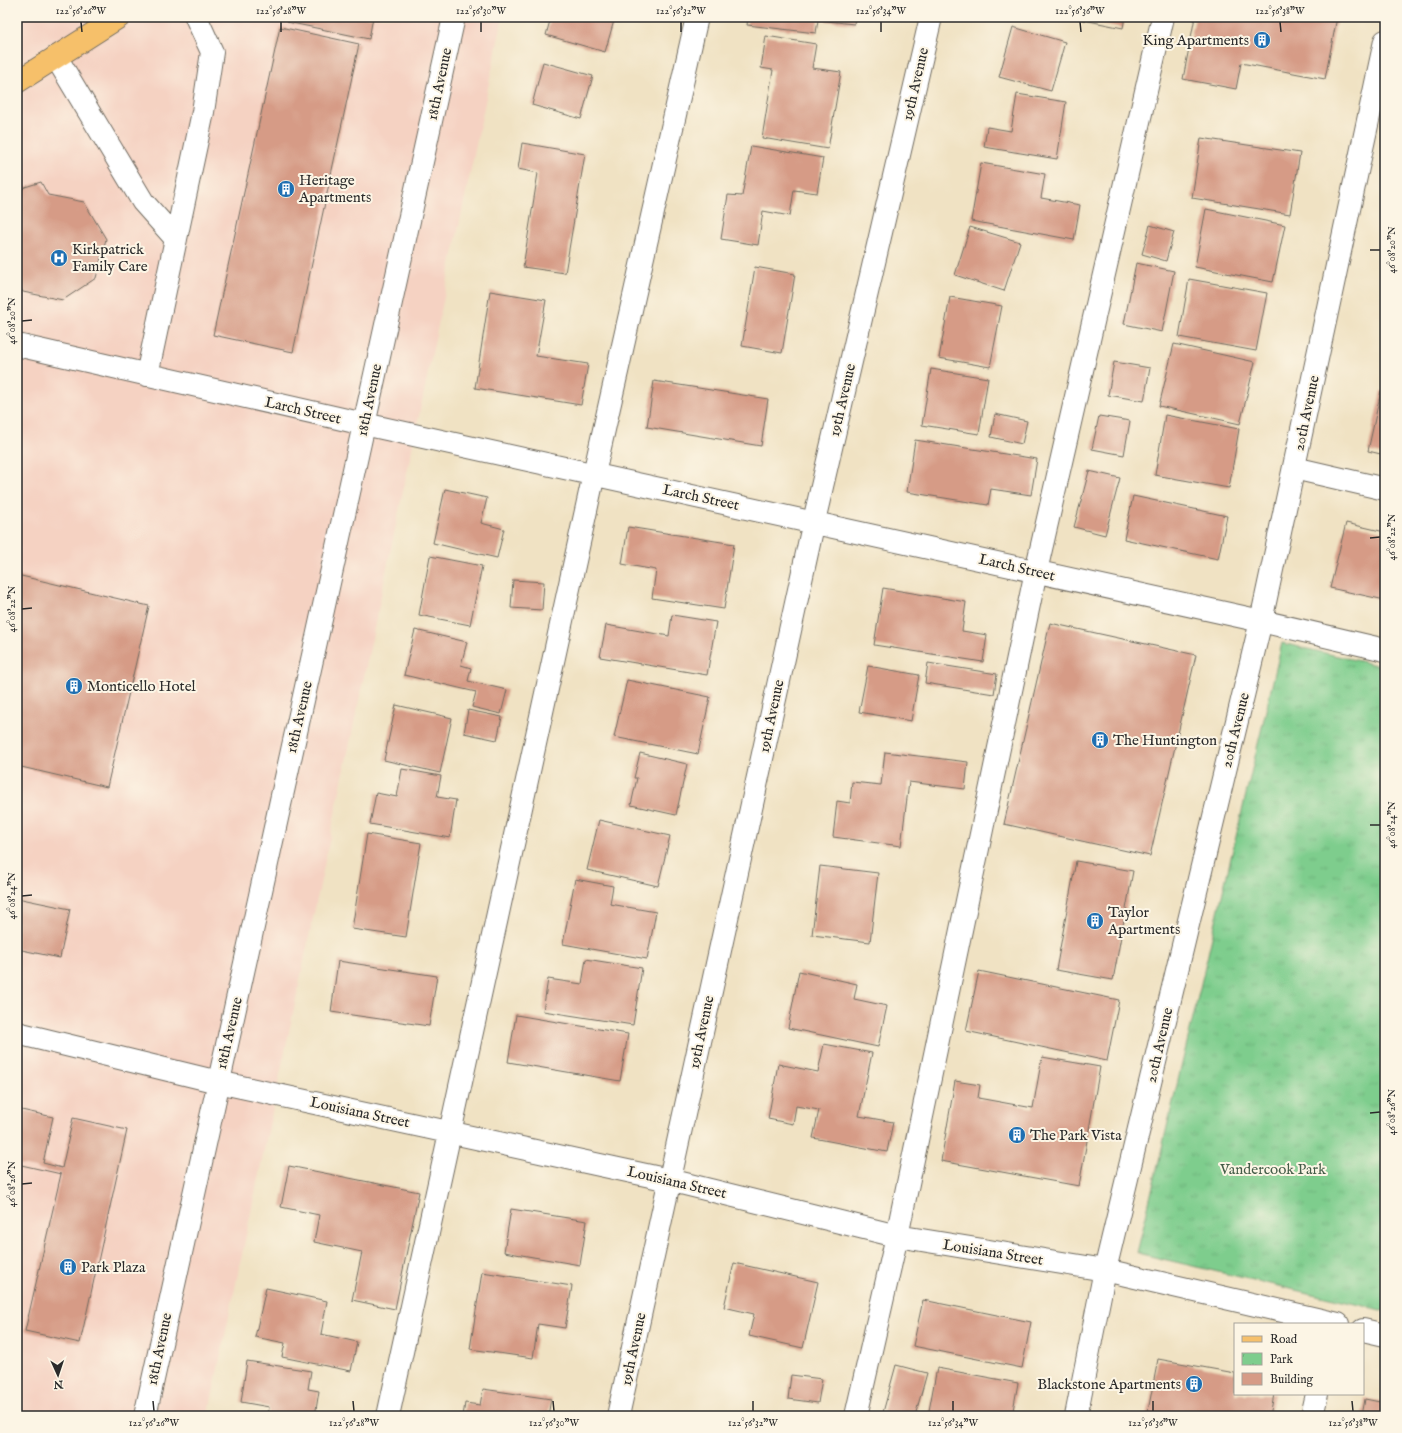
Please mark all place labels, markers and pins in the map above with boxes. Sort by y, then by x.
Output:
building icon: King Apartments [1252,30,1272,50]
place label: King Apartments [1143,31,1249,50]
place label: Heritage Apartments [298,171,371,207]
building icon: Heritage Apartments [276,179,296,199]
place label: Kirkpatrick Family Care [72,240,148,276]
hospital icon: Kirkpatrick Family Care [49,248,69,268]
building icon: Monticello Hotel [64,676,84,696]
place label: Monticello Hotel [87,677,197,696]
building icon: The Huntington [1090,730,1110,750]
place label: The Huntington [1113,731,1217,750]
place label: Taylor Apartments [1107,903,1180,939]
building icon: Taylor Apartments [1085,911,1105,931]
building icon: The Park Vista [1007,1125,1027,1145]
place label: The Park Vista [1030,1126,1122,1145]
building icon: Park Plaza [58,1257,78,1277]
place label: Park Plaza [81,1258,146,1277]
building icon: Blackstone Apartments [1184,1374,1204,1394]
place label: Blackstone Apartments [1037,1375,1181,1394]

